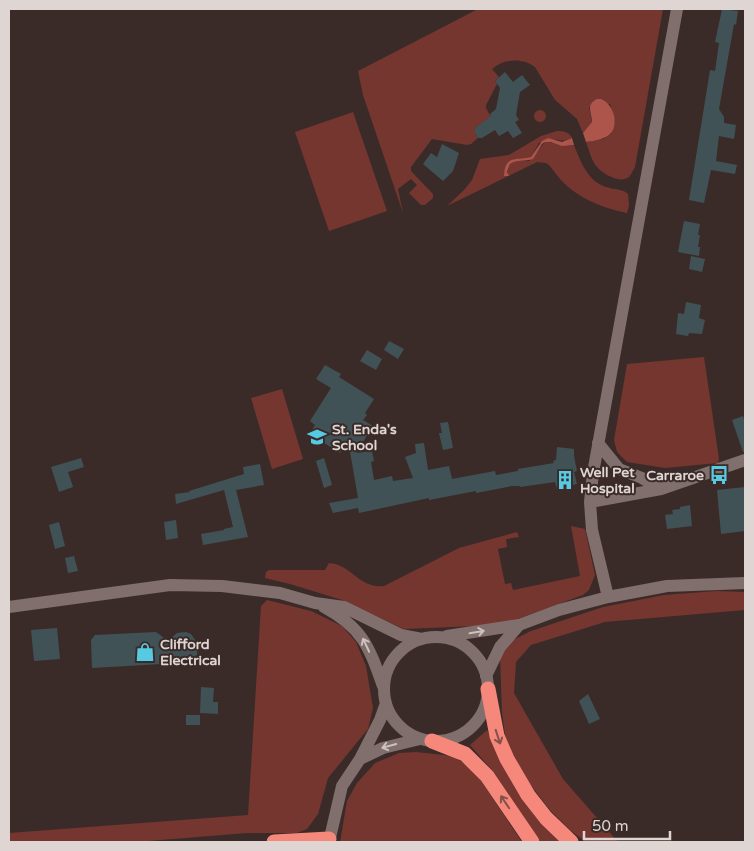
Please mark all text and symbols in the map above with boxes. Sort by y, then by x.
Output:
place label: St. Enda's School [332,421,397,454]
school or university icon: St. Enda's School [306,426,328,448]
place label: Well Pet Hospital [580,464,635,497]
bus stop icon: Carraroe [708,464,730,486]
place label: Carraroe [646,467,704,484]
building icon: Well Pet Hospital [554,469,576,491]
one-way arrow [469,627,485,637]
place label: Clifford Electrical [160,636,221,669]
one-way arrow [361,638,371,653]
shop icon: Clifford Electrical [134,641,156,663]
one-way arrow [494,729,503,744]
one-way arrow [382,742,398,752]
one-way arrow [500,795,510,809]
scale bar [584,808,670,840]
text: 50 m [592,817,629,835]

